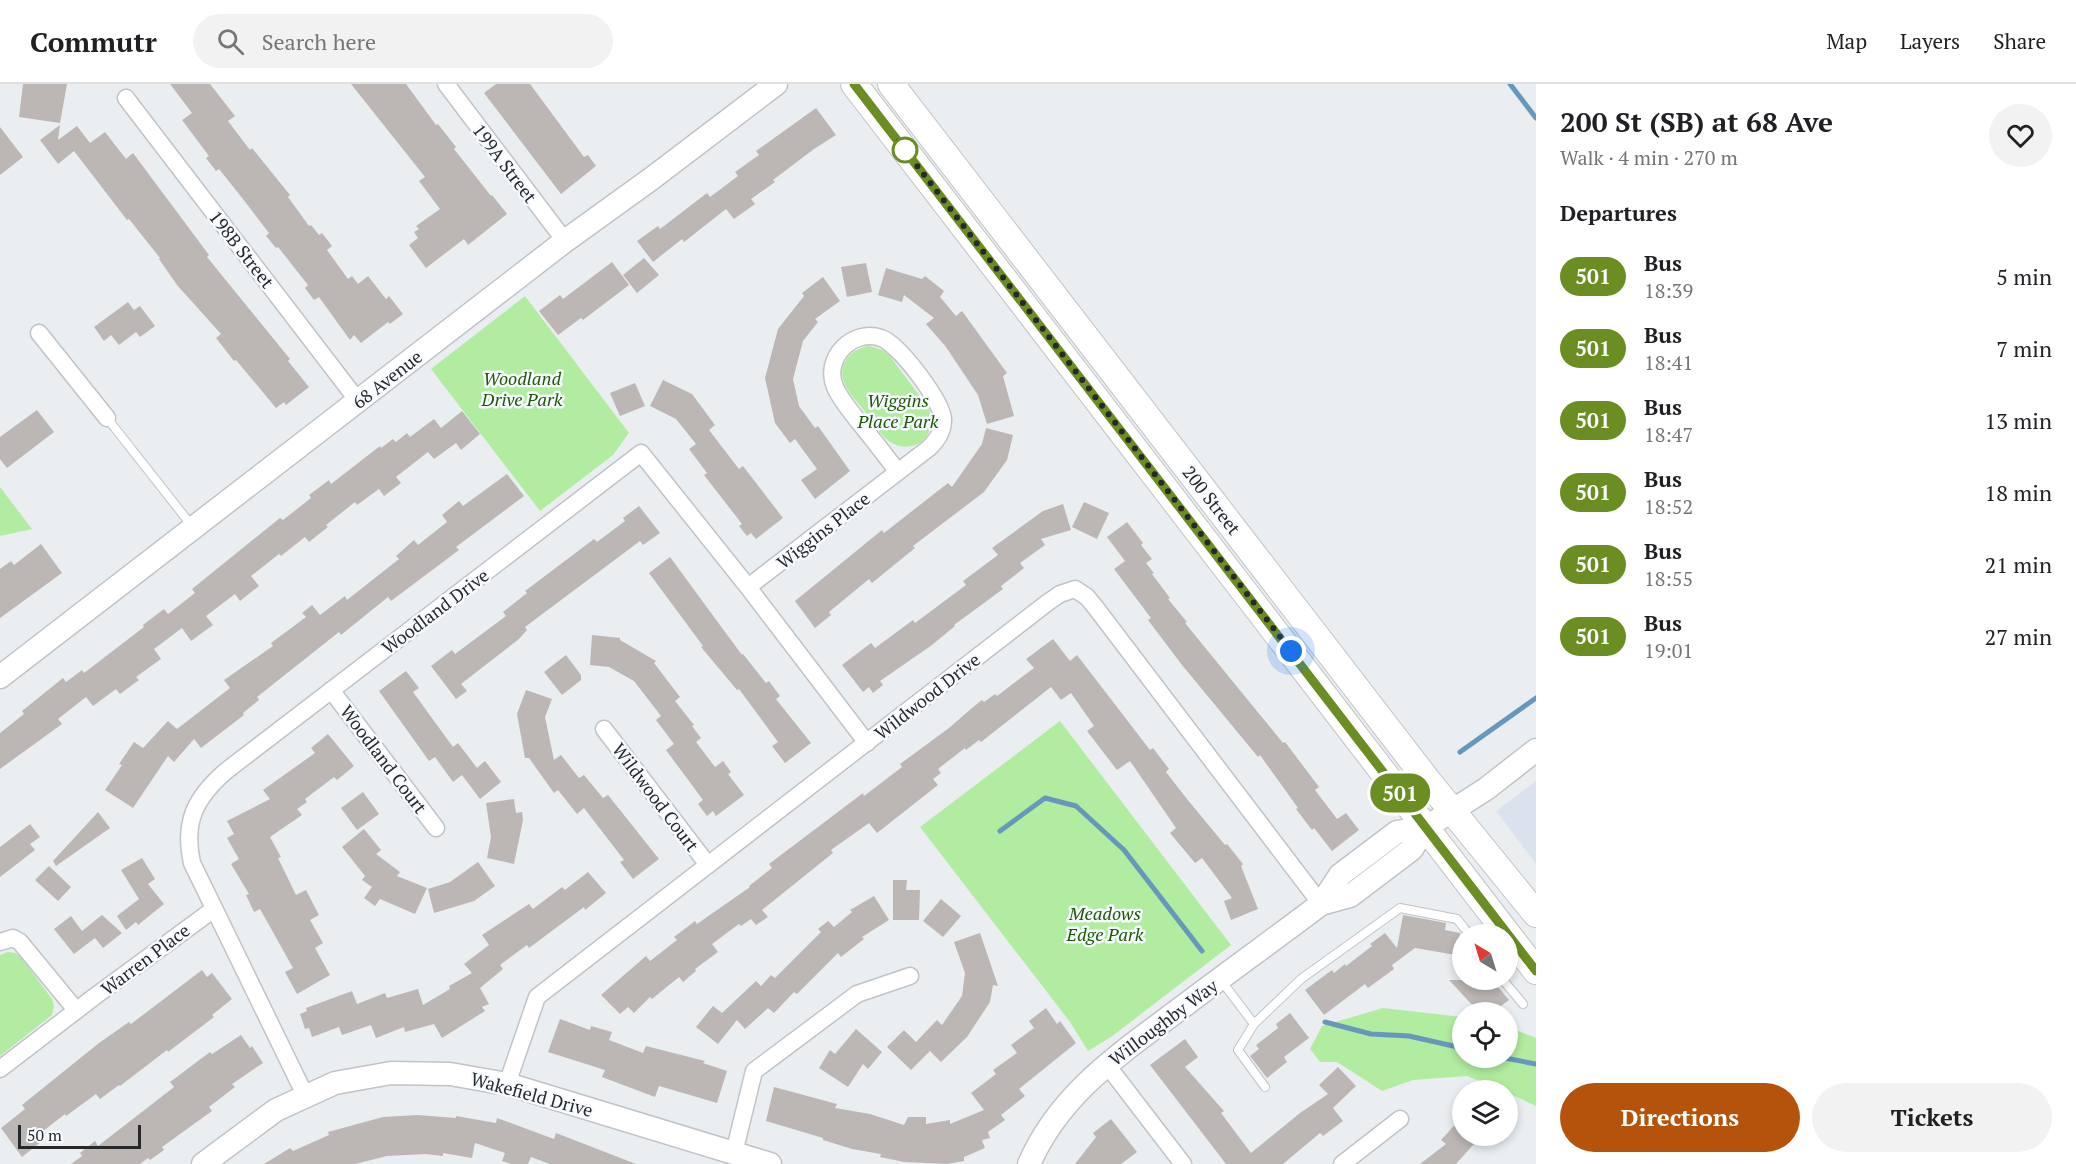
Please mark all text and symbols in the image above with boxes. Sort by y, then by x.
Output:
search box [193,14,613,68]
text: Commutr [30,23,157,60]
icon: search [214,25,247,58]
text: Search here [262,27,376,56]
text: Map [1826,27,1867,55]
text: Layers [1900,27,1960,55]
text: Share [1993,27,2046,55]
text: 200 St (SB) at 68 Ave [1560,103,1833,140]
button: heart [1989,104,2052,167]
street label: 199A Street [467,119,543,208]
unlabelled marker [892,137,918,163]
text: Walk · 4 min · 270 m [1560,144,1738,171]
text: Departures [1560,198,1677,227]
street label: 198B Street [204,205,280,293]
text: Bus [1644,248,1682,277]
text: 501 [1575,262,1611,290]
text: 5 min [1996,262,2052,291]
text: 18:39 [1644,277,1693,304]
text: Bus [1644,320,1682,349]
text: 501 [1575,334,1611,362]
text: 7 min [1996,334,2052,363]
street label: 68 Avenue [347,344,427,414]
text: 18:41 [1644,349,1693,376]
park label: Woodland Drive Park [481,366,563,411]
park label: Wiggins Place Park [857,388,939,433]
text: Bus [1644,392,1682,421]
text: 501 [1575,406,1611,434]
text: 13 min [1985,406,2052,435]
text: 18:47 [1644,421,1693,448]
street label: 200 Street [1178,461,1247,540]
text: Bus [1644,464,1682,493]
text: 501 [1575,478,1611,506]
text: 18 min [1985,478,2052,507]
street label: Wiggins Place [772,486,874,574]
text: 18:52 [1644,493,1693,520]
text: Bus [1644,536,1682,565]
text: 501 [1575,550,1611,578]
text: 21 min [1985,550,2052,579]
street label: Woodland Drive [377,563,493,659]
text: 18:55 [1644,565,1693,592]
text: Bus [1644,608,1682,637]
text: 501 [1575,622,1611,650]
text: 27 min [1985,622,2052,651]
your location [1276,636,1306,666]
text: 19:01 [1644,637,1693,664]
street label: Wildwood Drive [869,647,985,745]
street label: Woodland Court [335,700,433,818]
street label: Wildwood Court [607,738,705,856]
line badge: 501 [1366,774,1434,812]
text: 501 [1382,779,1418,807]
park label: Meadows Edge Park [1066,901,1144,946]
street label: Warren Place [96,918,194,1000]
north arrow [1452,924,1518,990]
map controls [1452,924,1518,1146]
street label: Willoughby Way [1104,973,1223,1071]
button: locate [1452,1002,1518,1068]
street label: Wakefield Drive [468,1066,596,1122]
button: layers [1452,1080,1518,1146]
button: Directions [1560,1083,1800,1152]
button: Tickets [1812,1083,2052,1152]
scale bar [18,1122,141,1150]
text: 50 m [27,1124,62,1146]

